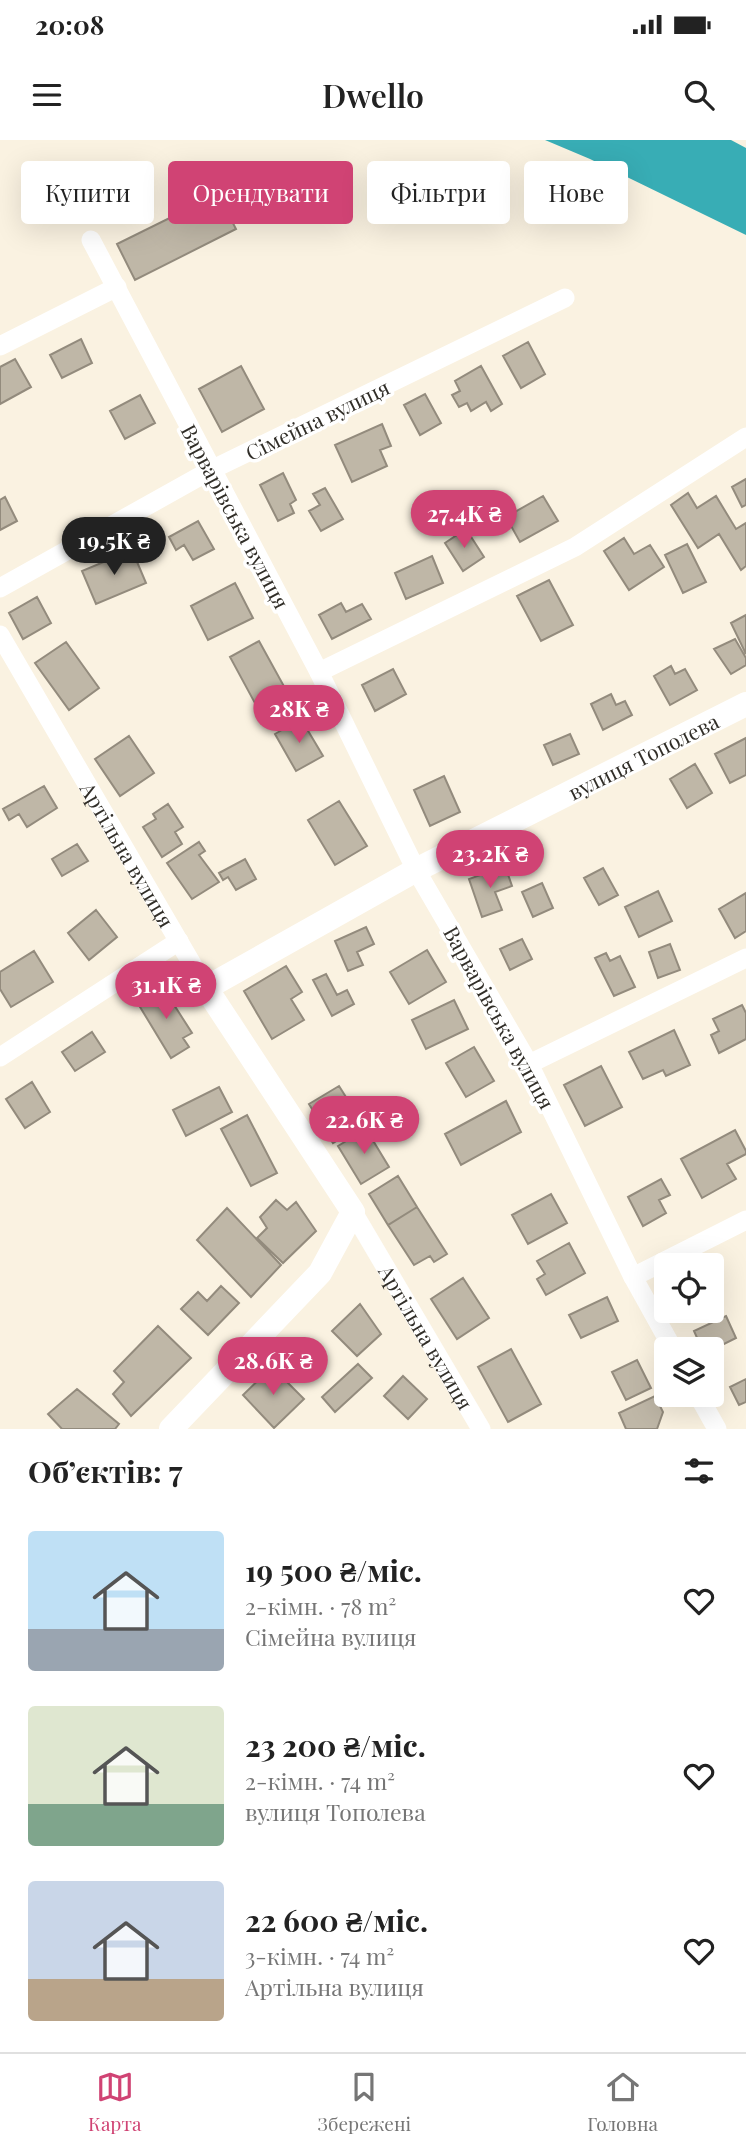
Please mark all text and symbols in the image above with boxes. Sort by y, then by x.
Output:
text: 20:08 [35,7,104,42]
text: Dwello [322,73,424,116]
icon: menu [28,76,66,114]
icon: search [680,76,718,114]
chip: Купити [21,161,154,224]
chip: Орендувати [168,161,353,224]
chip: Фільтри [367,161,510,224]
chip: Нове [524,161,628,224]
street label: Сімейна вулиця [241,372,393,466]
street label: Варварівська вулиця [175,419,297,613]
pin: 27.4K ₴ [399,490,529,550]
text: 27.4K ₴ [427,497,501,528]
pin: 19.5K ₴ [49,518,179,577]
text: 19.5K ₴ [78,524,150,555]
pin: 28K ₴ [250,686,348,745]
text: 28K ₴ [269,692,329,723]
street label: вулиця Тополева [563,706,723,805]
street label: Артільна вулиця [74,776,181,932]
pin: 23.2K ₴ [425,830,555,890]
text: 23.2K ₴ [452,837,528,868]
street label: Варварівська вулиця [438,921,562,1113]
pin: 31.1K ₴ [101,962,231,1021]
text: 31.1K ₴ [131,968,201,999]
pin: 22.6K ₴ [299,1096,429,1156]
text: 22.6K ₴ [325,1103,403,1134]
map controls [654,1253,724,1407]
button: locate [654,1253,724,1323]
street label: Артільна вулиця [373,1259,480,1414]
button: layers [654,1337,724,1407]
pin: 28.6K ₴ [208,1338,338,1397]
text: 28.6K ₴ [234,1344,312,1375]
text: Об’єктів: 7 [28,1451,182,1491]
icon: filters [680,1452,718,1490]
text: 19 500 ₴/міс. [245,1550,422,1590]
icon: home [84,1559,168,1643]
icon: heart [680,1582,718,1620]
text: 2-кімн. · 78 m² [245,1590,396,1621]
text: Сімейна вулиця [245,1621,416,1652]
text: 23 200 ₴/міс. [245,1725,426,1765]
icon: home [84,1734,168,1818]
icon: heart [680,1757,718,1795]
text: 2-кімн. · 74 m² [245,1765,395,1796]
text: вулиця Тополева [245,1796,426,1827]
text: 22 600 ₴/міс. [245,1900,428,1940]
icon: home [84,1909,168,1993]
icon: heart [680,1932,718,1970]
text: 3-кімн. · 74 m² [245,1940,394,1971]
text: Артільна вулиця [245,1971,424,2002]
tab: Карта [88,2068,141,2136]
tab: Збережені [317,2068,411,2136]
tab: Головна [587,2068,658,2136]

